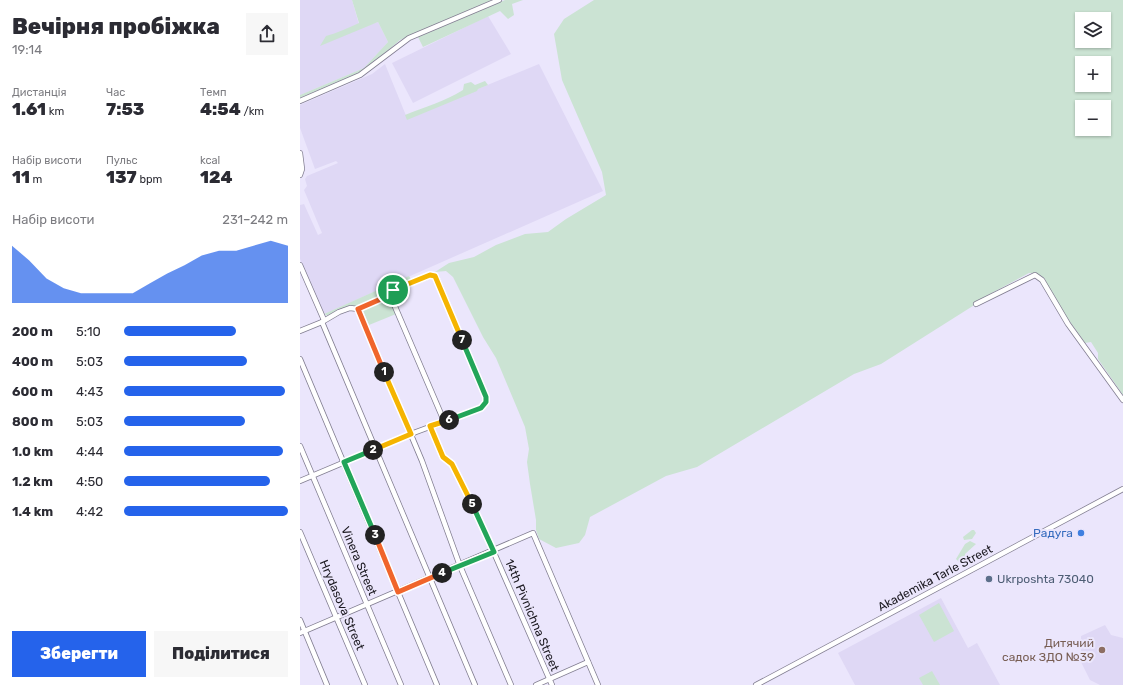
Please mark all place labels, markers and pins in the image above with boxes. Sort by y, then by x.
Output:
pin [376,273,410,307]
pin: 7 [452,330,472,350]
pin: 1 [374,362,394,382]
pin: 6 [439,410,459,430]
pin: 2 [363,440,383,460]
pin: 5 [462,494,482,514]
pin: 3 [365,525,385,545]
place label: Радуга [1033,526,1073,540]
marker: Радуга [1076,528,1086,538]
pin: 4 [432,563,452,583]
place label: Ukrposhta 73040 [997,572,1094,586]
marker: Ukrposhta 73040 [984,574,994,584]
place label: Дитячий садок ЗДО №39 [1002,636,1094,664]
marker: Дитячий садок ЗДО №39 [1097,645,1107,655]

